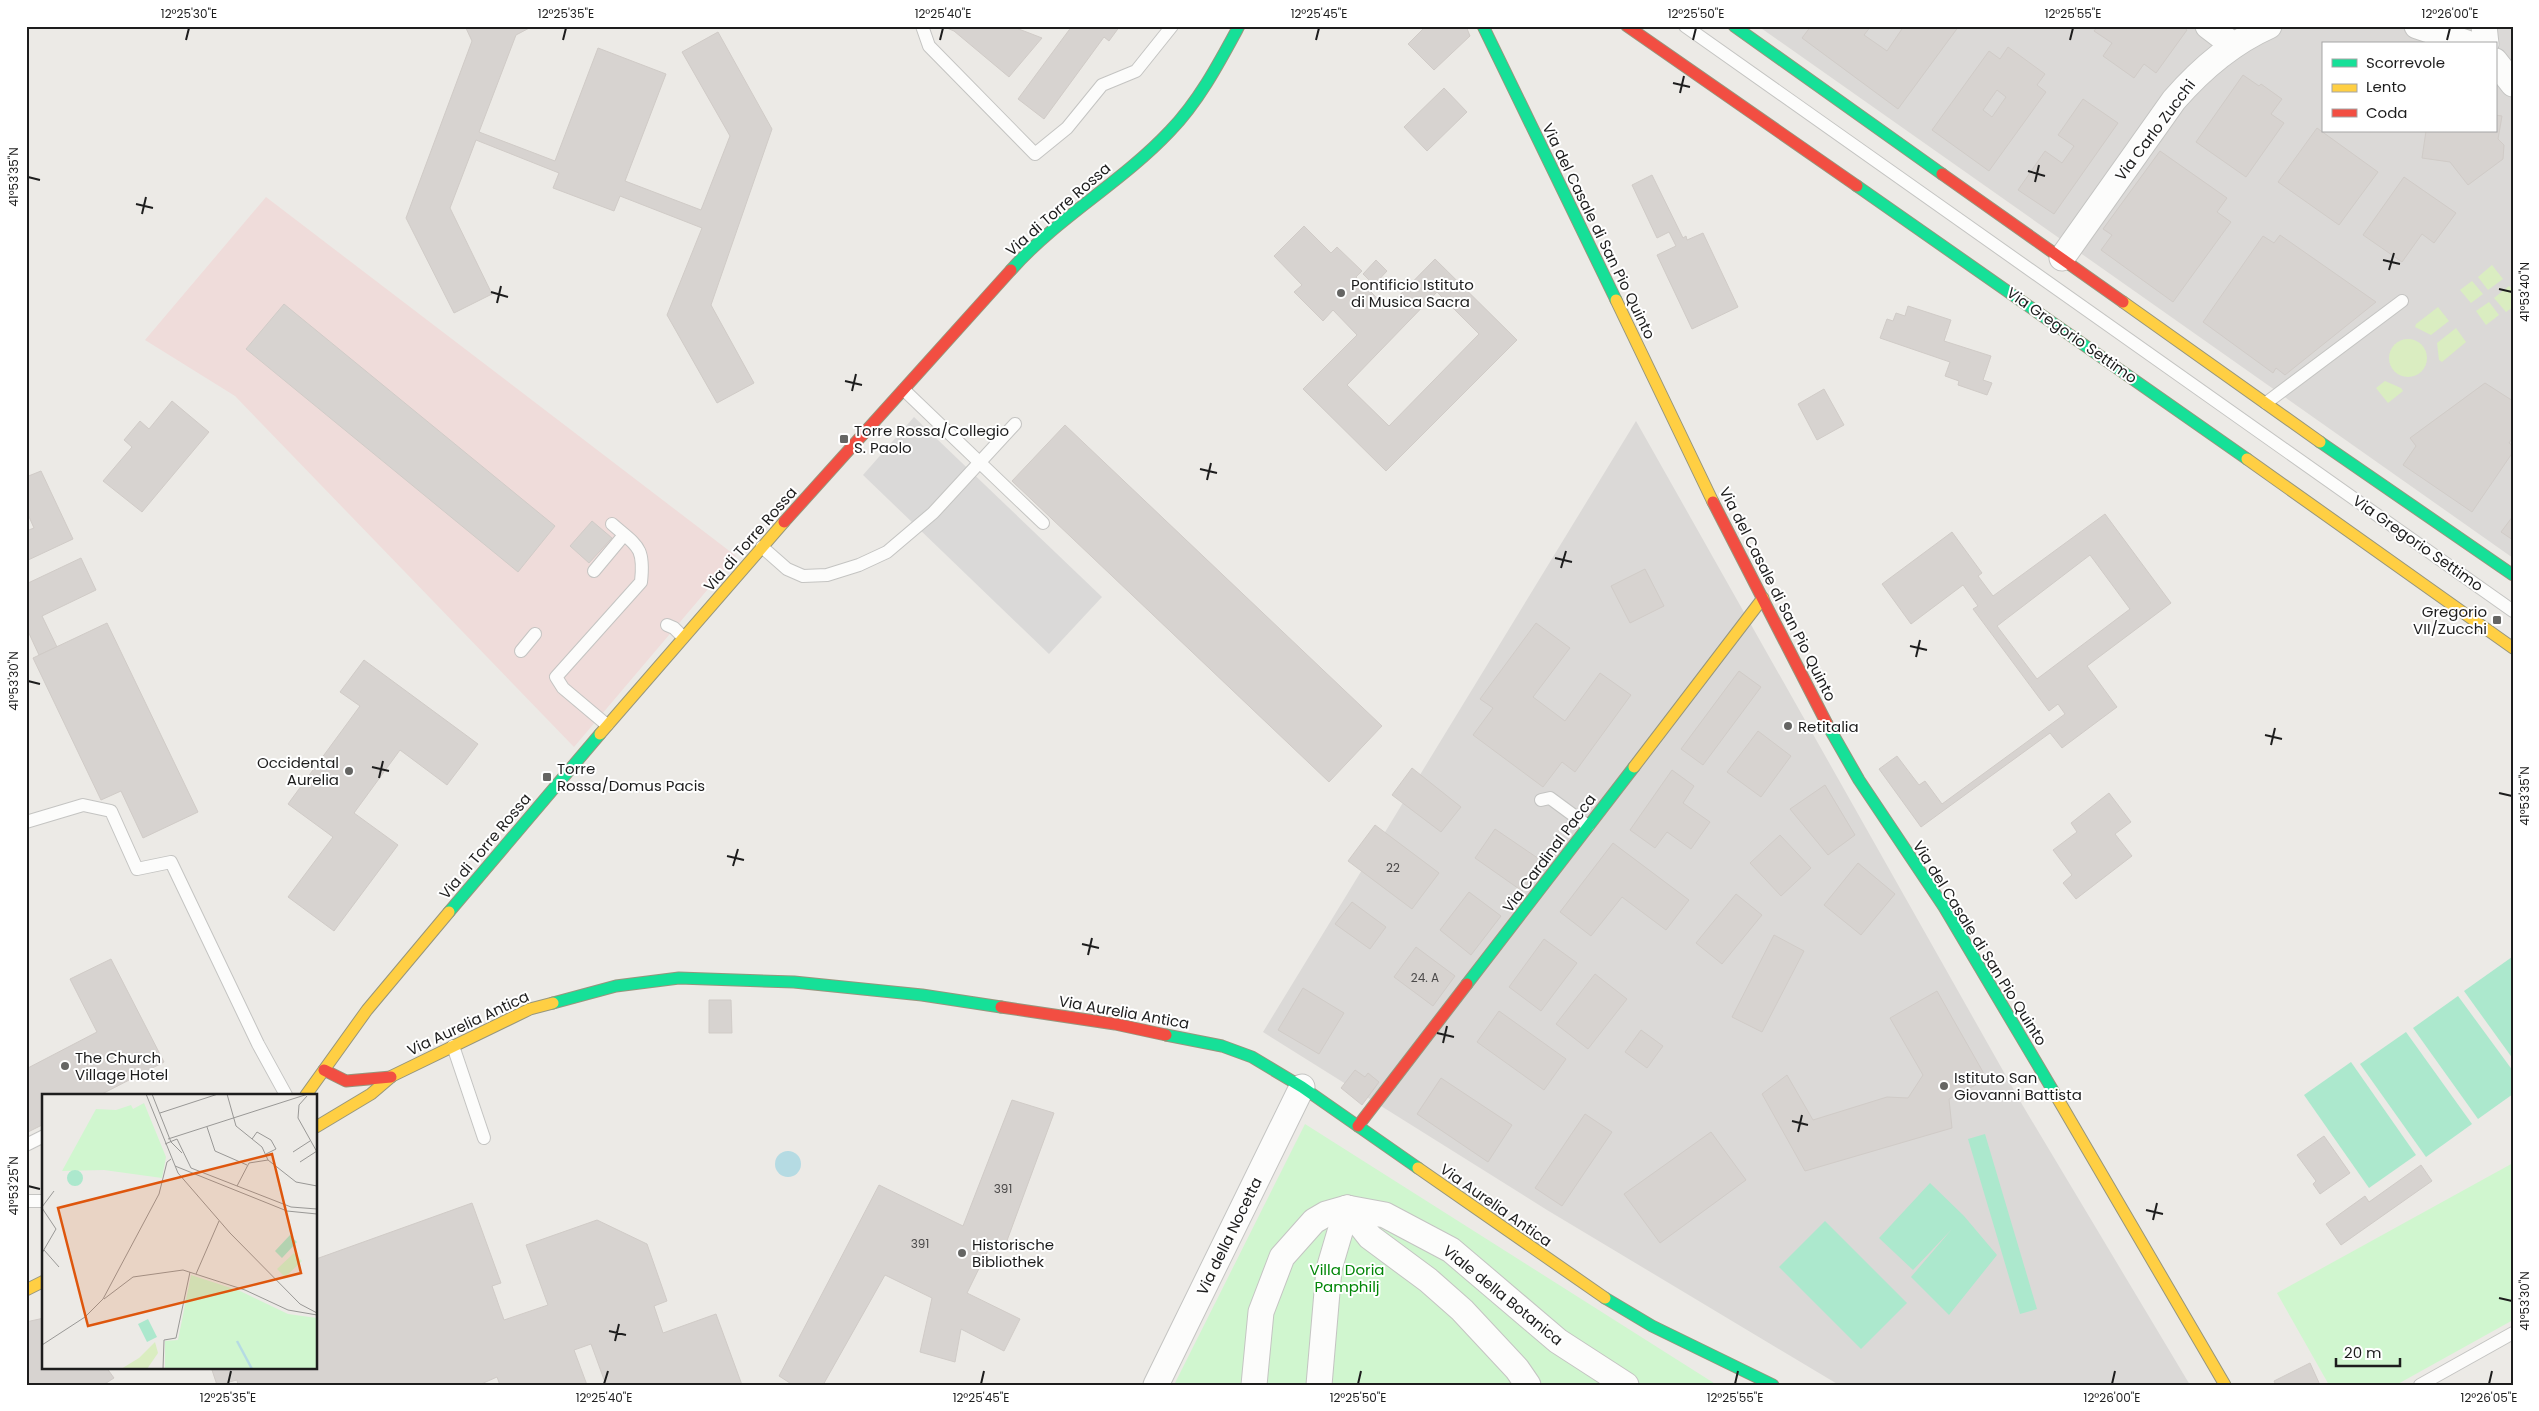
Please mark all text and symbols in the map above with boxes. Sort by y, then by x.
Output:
text: 12°25'30"E [161,5,217,22]
text: 12°25'35"E [538,5,594,22]
text: 12°25'40"E [915,5,971,22]
text: 12°25'45"E [1291,5,1347,22]
text: 12°25'50"E [1668,5,1724,22]
text: 12°25'55"E [2045,5,2101,22]
text: 12°26'00"E [2422,5,2478,22]
legend [2322,42,2496,132]
text: Scorrevole [2366,52,2445,73]
street label: Via Carlo Zucchi [2110,75,2200,185]
text: Lento [2366,76,2406,97]
text: Coda [2366,102,2407,123]
street label: Via del Casale di San Pio Quinto [1537,119,1661,343]
text: 41°53'35"N [5,147,22,207]
street label: Via di Torre Rossa [1001,158,1115,260]
text: 41°53'40"N [2516,262,2533,322]
place label: Pontificio Istituto di Musica Sacra [1351,274,1474,312]
street label: Via Gregorio Settimo [2003,282,2141,388]
marker: Pontificio Istituto di Musica Sacra [1335,287,1347,299]
place label: Torre Rossa/Collegio S. Paolo [854,420,1009,458]
marker: Torre Rossa/Collegio S. Paolo [838,433,850,445]
street label: Via di Torre Rossa [699,482,801,596]
street label: Via del Casale di San Pio Quinto [1715,483,1841,705]
street label: Via Gregorio Settimo [2349,490,2487,596]
place label: Gregorio VII/Zucchi [2413,601,2487,639]
marker: Gregorio VII/Zucchi [2491,614,2503,626]
text: 41°53'30"N [5,651,22,711]
place label: Retitalia [1798,716,1859,737]
marker: Retitalia [1782,720,1794,732]
place label: Occidental Aurelia [257,752,339,790]
place label: Torre Rossa/Domus Pacis [557,758,705,796]
marker: Occidental Aurelia [343,765,355,777]
text: 41°53'35"N [2516,766,2533,826]
marker: Torre Rossa/Domus Pacis [541,771,553,783]
street label: Via di Torre Rossa [434,788,536,904]
street label: Via Cardinal Pacca [1497,789,1601,917]
street label: Via del Casale di San Pio Quinto [1908,837,2052,1049]
house number: 22 [1386,859,1400,876]
house number: 24. A [1411,969,1439,986]
street label: Via Aurelia Antica [404,986,532,1060]
street label: Via Aurelia Antica [1057,990,1191,1034]
place label: The Church Village Hotel [75,1047,168,1085]
marker: The Church Village Hotel [59,1060,71,1072]
place label: Istituto San Giovanni Battista [1954,1067,2082,1105]
marker: Istituto San Giovanni Battista [1938,1080,1950,1092]
inset map [42,1094,318,1368]
text: 41°53'25"N [5,1156,22,1216]
street label: Via Aurelia Antica [1436,1158,1556,1252]
street label: Via della Nocetta [1191,1174,1267,1298]
house number: 391 [994,1180,1012,1197]
place label: Historische Bibliothek [972,1234,1054,1272]
house number: 391 [911,1235,929,1252]
street label: Viale della Botanica [1439,1240,1567,1350]
marker: Historische Bibliothek [956,1247,968,1259]
park label: Villa Doria Pamphilj [1310,1259,1385,1297]
text: 41°53'30"N [2516,1271,2533,1331]
scale bar [2336,1336,2400,1368]
text: 20 m [2344,1342,2382,1363]
text: 12°25'35"E [200,1389,256,1406]
text: 12°25'40"E [576,1389,632,1406]
text: 12°25'45"E [953,1389,1009,1406]
text: 12°25'50"E [1330,1389,1386,1406]
text: 12°25'55"E [1707,1389,1763,1406]
text: 12°26'00"E [2084,1389,2140,1406]
text: 12°26'05"E [2461,1389,2517,1406]

